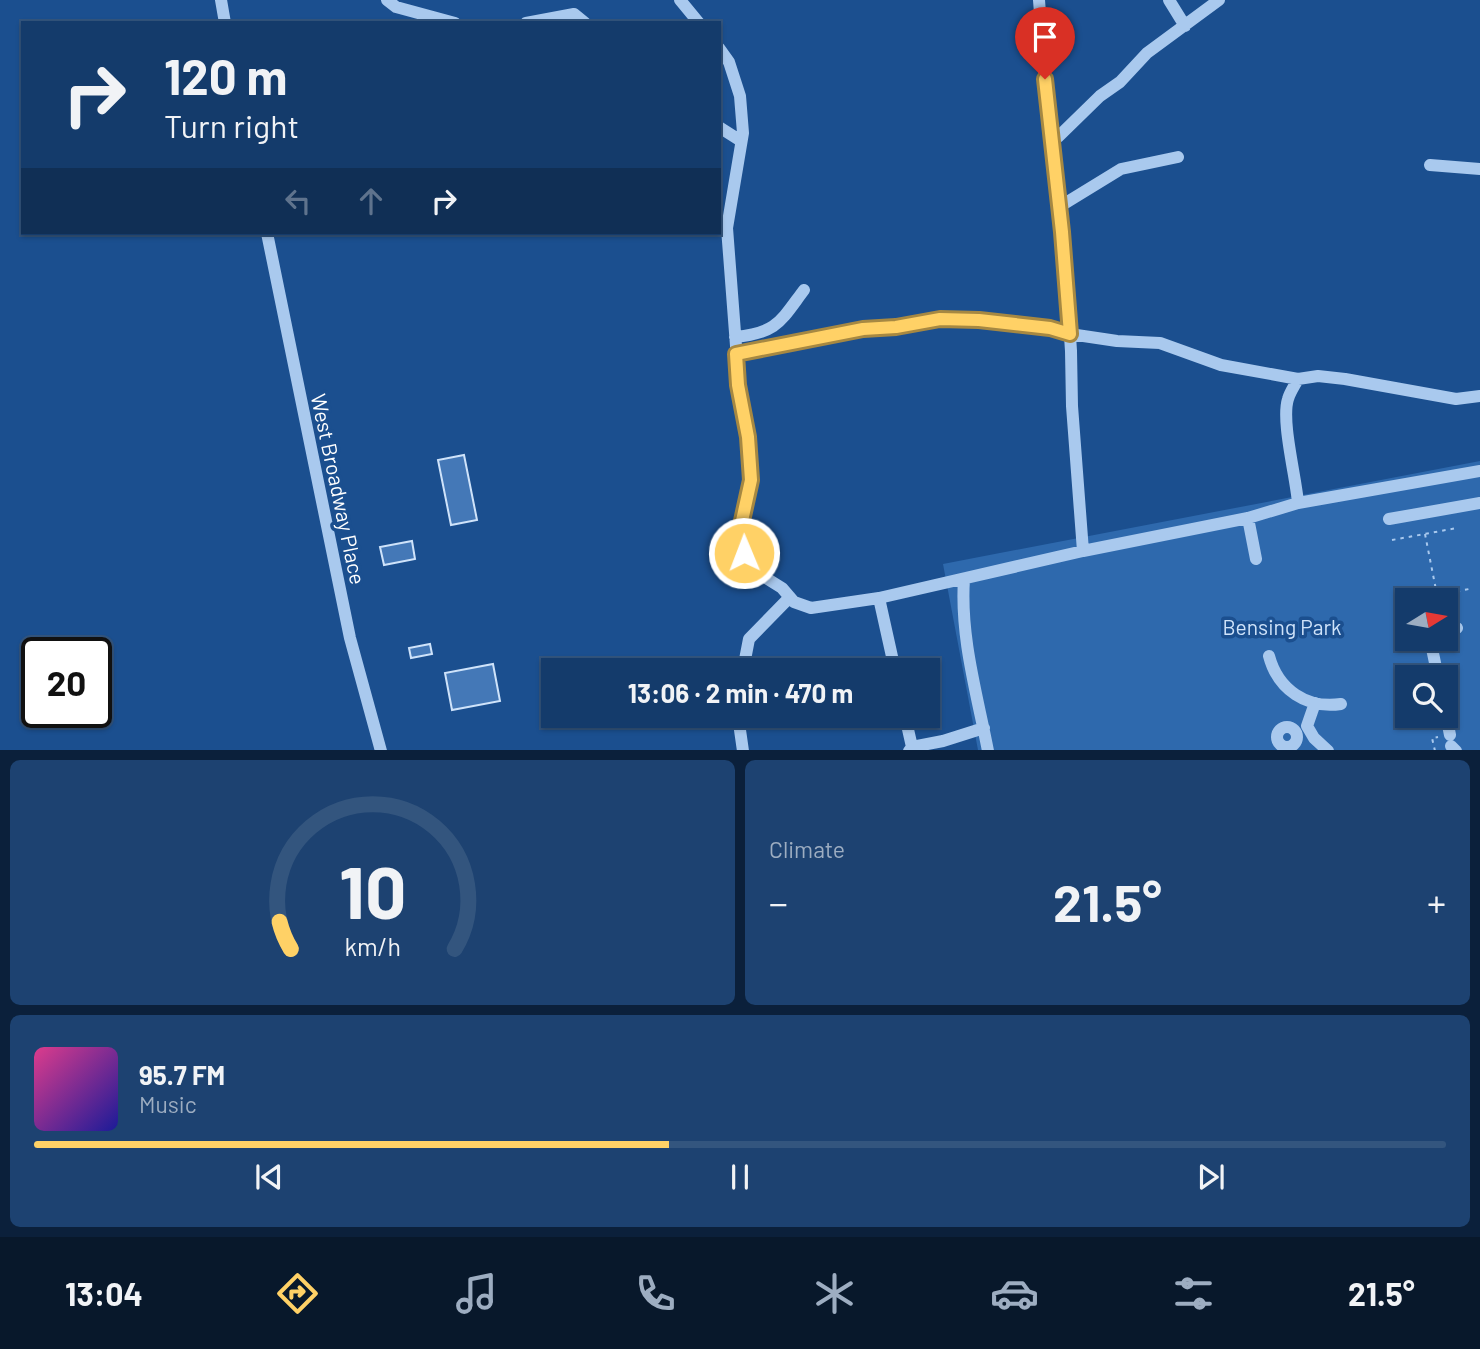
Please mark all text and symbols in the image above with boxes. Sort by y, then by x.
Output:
pin [1015,7,1075,79]
icon: arrive [1026,18,1064,56]
text: 120 m [164,46,287,105]
icon: right [49,49,140,140]
text: Turn right [164,106,299,144]
icon: left [279,182,317,220]
icon: ahead [352,182,390,220]
icon: right [425,182,463,220]
street label: West Broadway Place [307,391,371,587]
position arrow [707,516,781,590]
north arrow [1395,588,1458,651]
map controls [1395,588,1458,728]
park label: Bensing Park [1222,614,1342,639]
speed limit sign: 20 [21,637,112,728]
button: search [1395,665,1458,728]
text: 13:06 · 2 min · 470 m [628,677,853,708]
text: Climate [769,835,845,863]
text: 10 [339,846,406,934]
text: 21.5° [1053,870,1162,932]
text: − [769,879,788,925]
text: + [1427,879,1446,925]
text: km/h [344,930,401,960]
text: 95.7 FM [139,1059,225,1090]
text: Music [139,1090,197,1118]
icon: previous [250,1158,288,1196]
icon: pause [721,1158,759,1196]
icon: next [1192,1158,1230,1196]
icon: directions [273,1269,322,1318]
icon: music [452,1269,501,1318]
icon: phone [631,1269,680,1318]
icon: climate [810,1269,859,1318]
icon: car [990,1269,1039,1318]
icon: filters [1169,1269,1218,1318]
text: 13:04 [65,1274,143,1312]
text: 21.5° [1348,1274,1415,1312]

